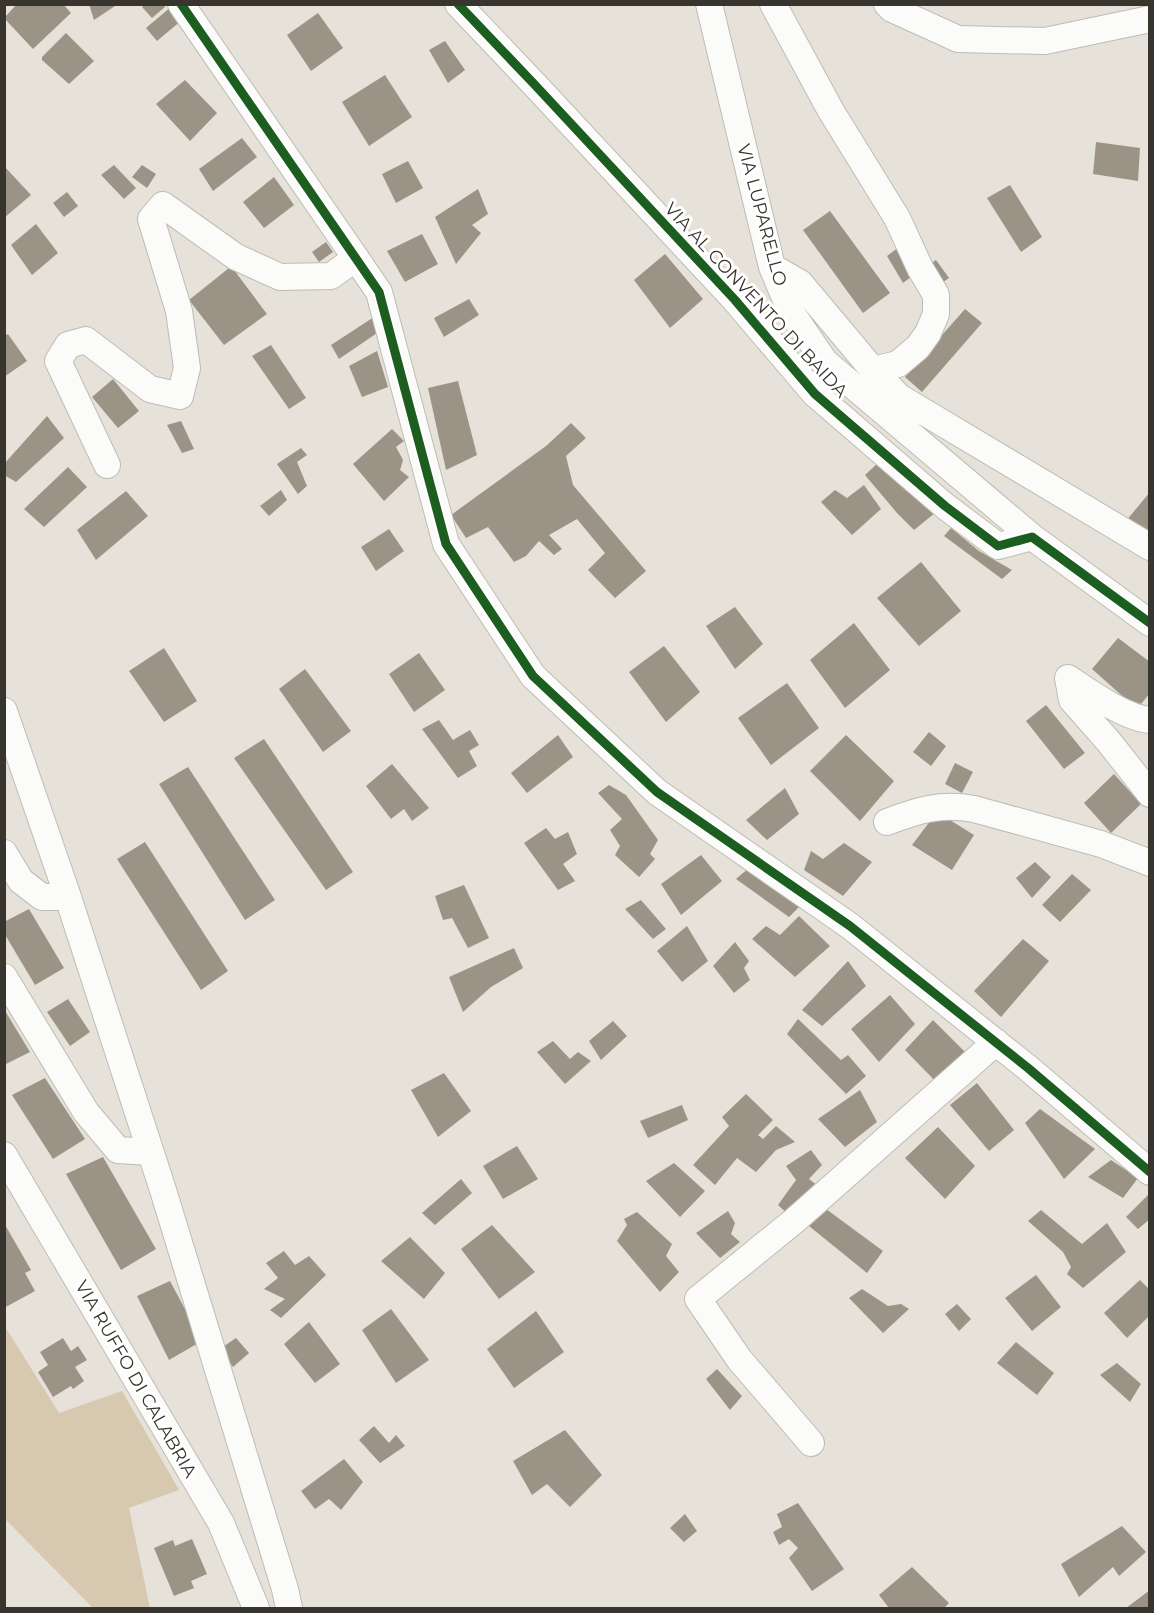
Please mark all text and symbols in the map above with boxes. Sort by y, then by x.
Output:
street label: VIA LUPARELLO [732,142,792,288]
street label: VIA AL CONVENTO DI BAIDA [660,198,852,402]
street label: VIA RUFFO DI CALABRIA [71,1277,202,1482]

